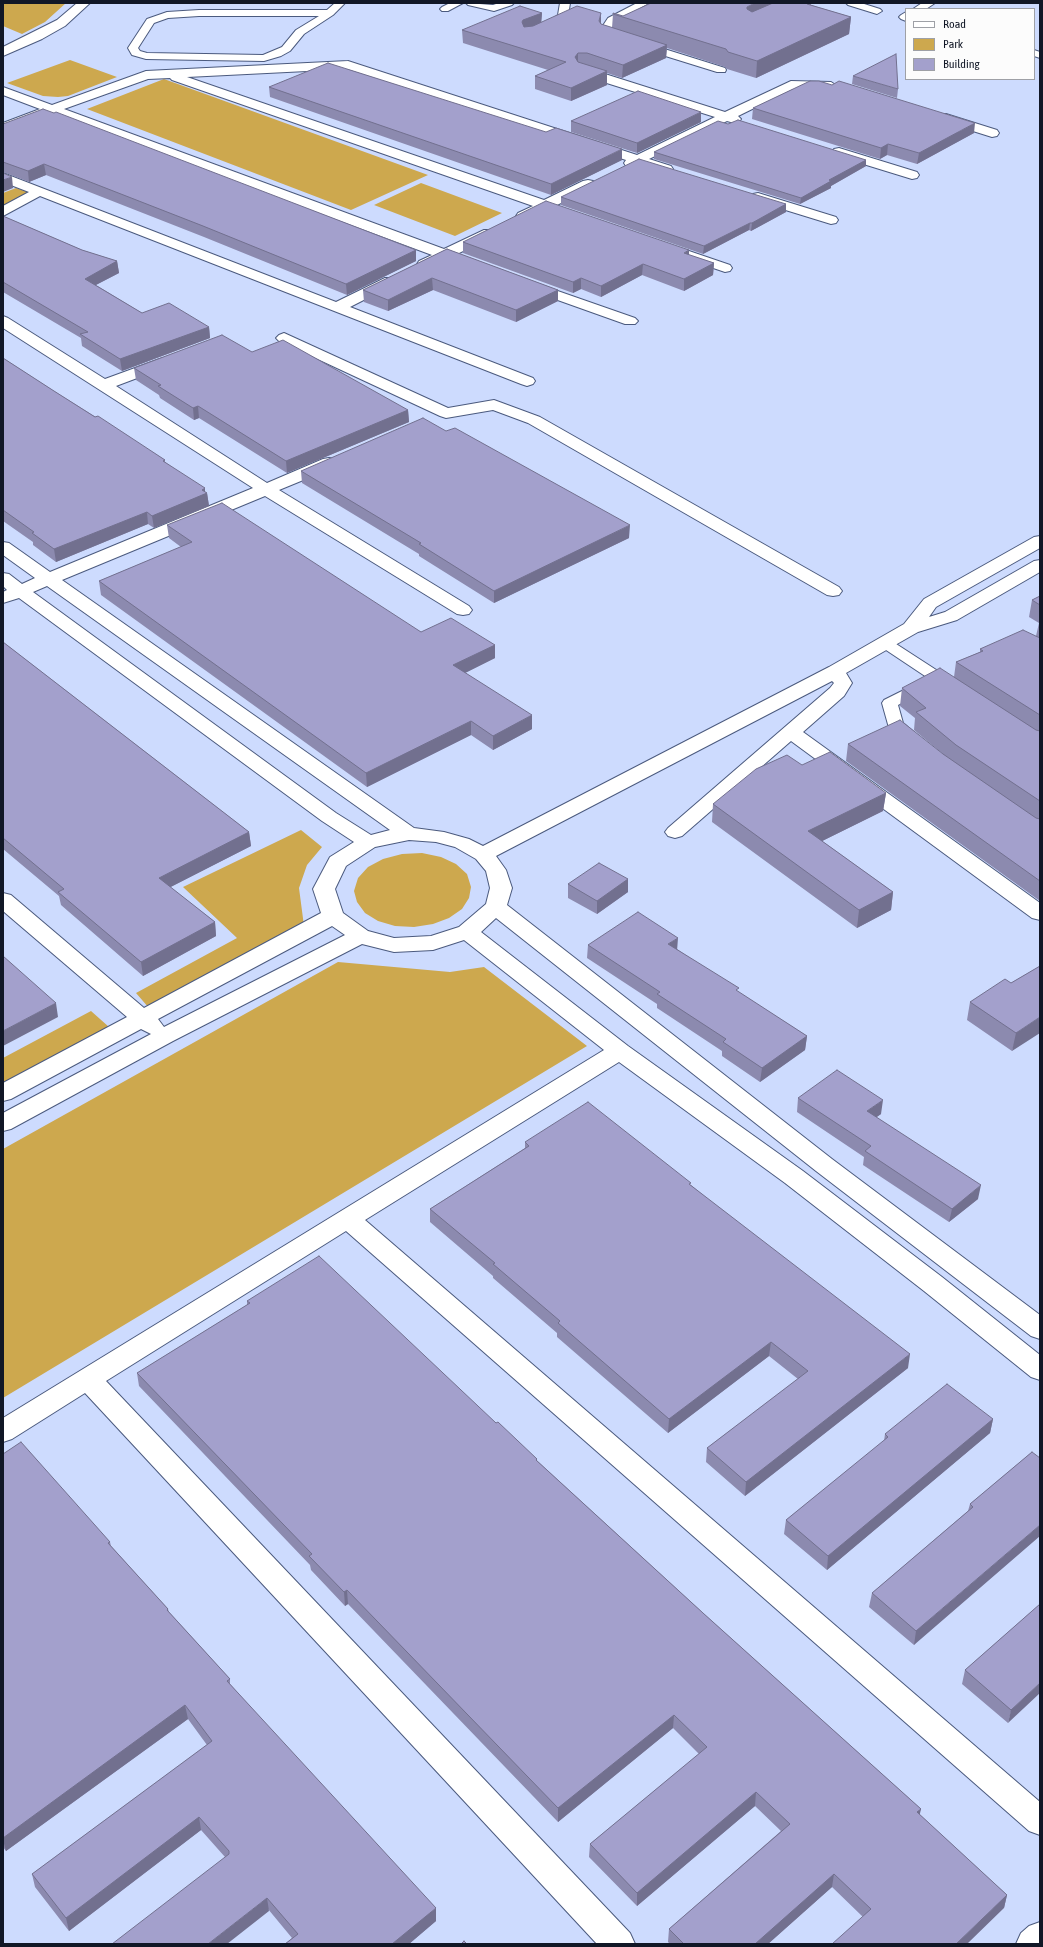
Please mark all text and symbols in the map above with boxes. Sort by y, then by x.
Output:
legend [905,8,1035,80]
text: Road [943,17,966,31]
text: Park [943,37,963,51]
text: Building [943,57,980,71]

